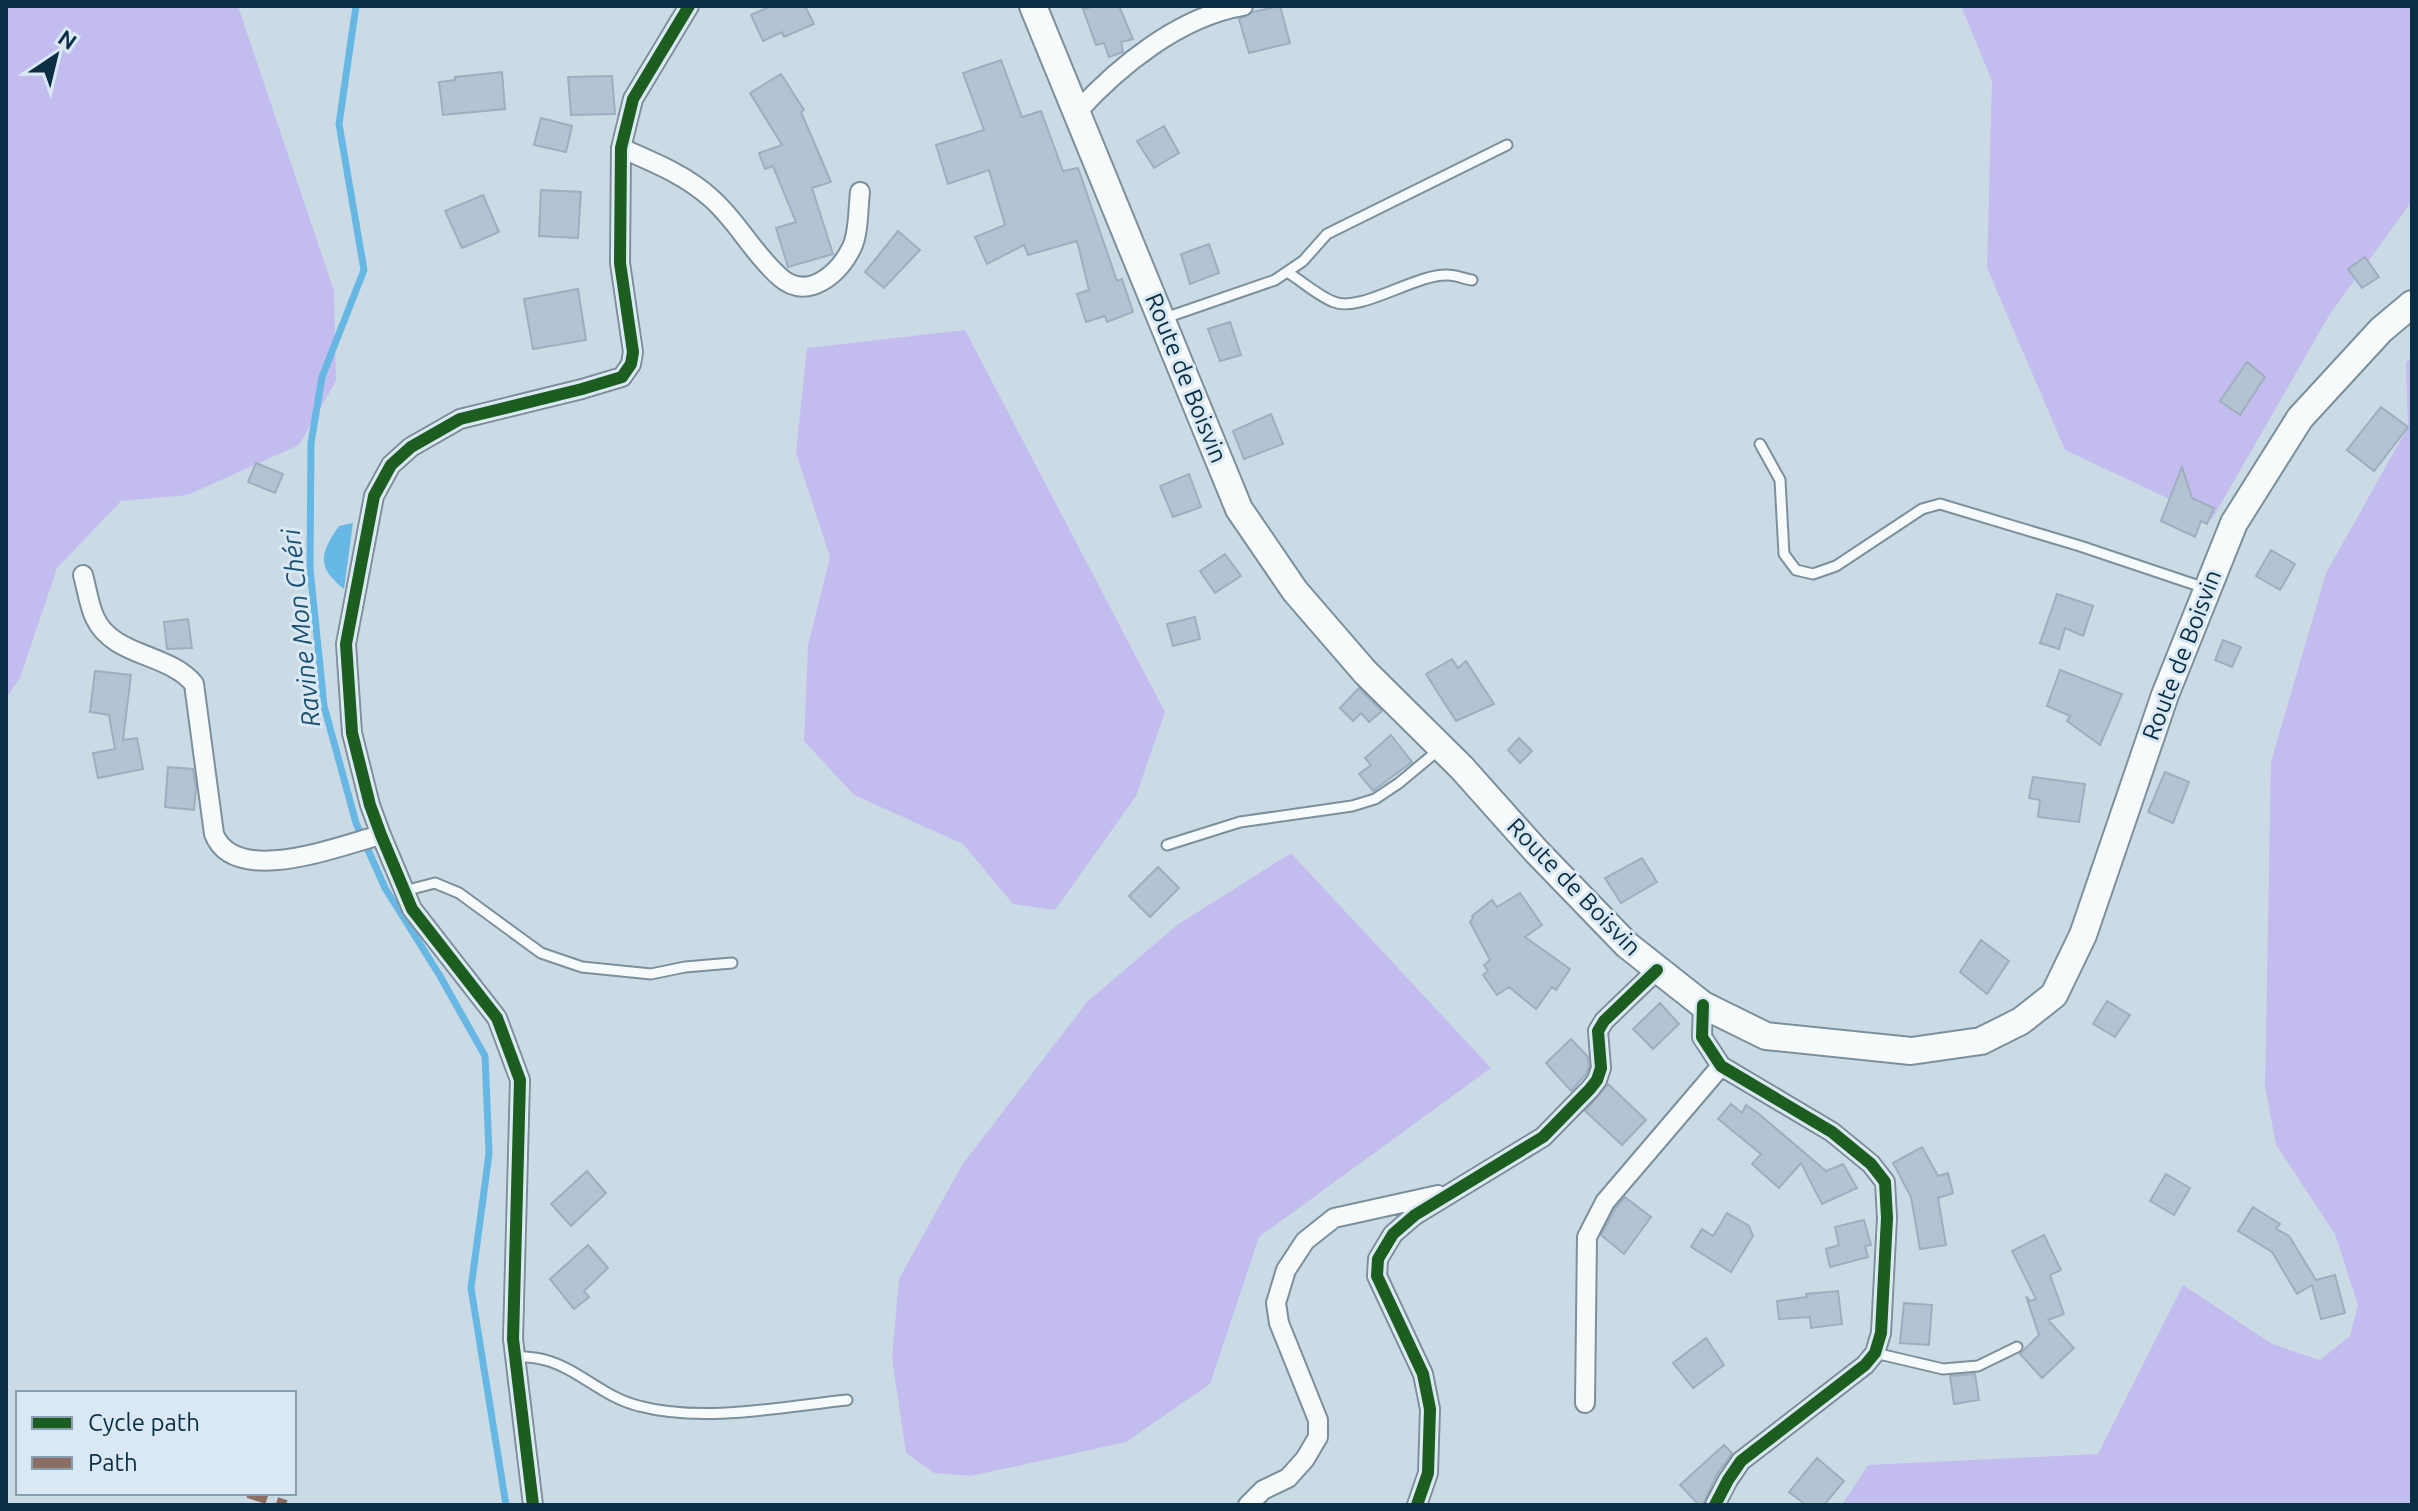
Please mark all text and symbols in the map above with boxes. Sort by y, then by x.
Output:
north arrow [16,16,96,96]
text: N [54,24,82,54]
street label: Route de Boisvin [1140,289,1233,466]
water label: Ravine Mon Chéri [276,526,325,729]
street label: Route de Boisvin [2137,566,2226,744]
street label: Route de Boisvin [1502,812,1647,961]
legend [16,1391,296,1495]
text: Cycle path [88,1409,200,1436]
text: Path [88,1449,138,1476]

